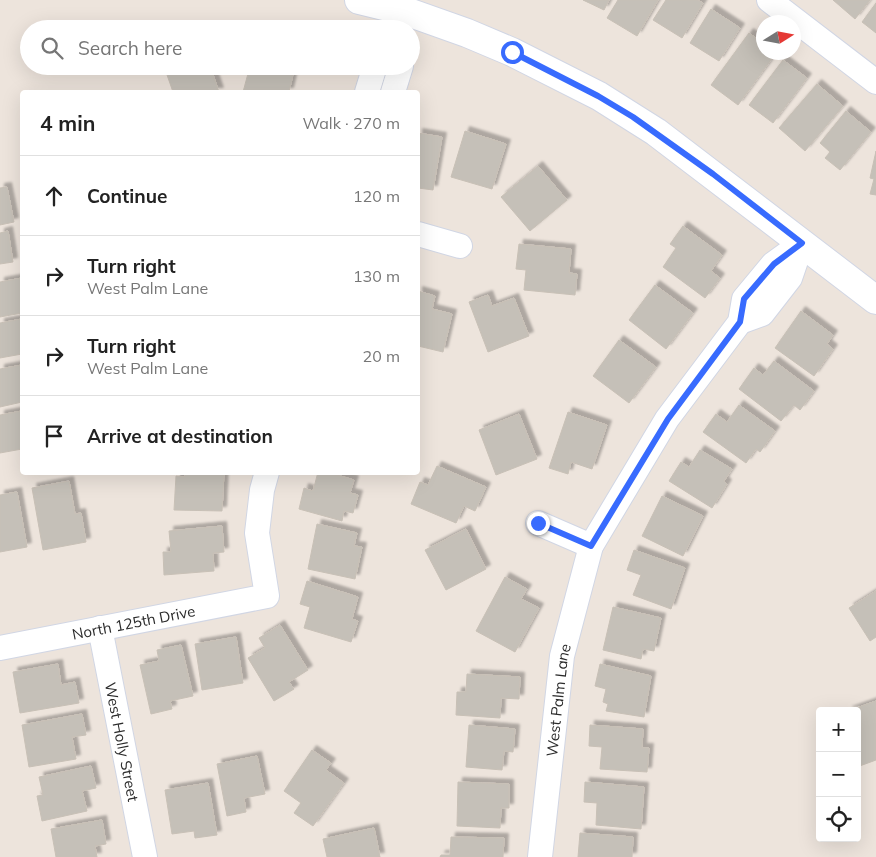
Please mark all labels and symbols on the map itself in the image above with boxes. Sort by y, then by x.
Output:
north arrow [756,15,801,60]
route start [501,41,524,64]
route end [527,512,550,535]
street label: North 125th Drive [70,601,197,643]
street label: West Palm Lane [542,641,574,758]
street label: West Holly Street [101,681,143,803]

